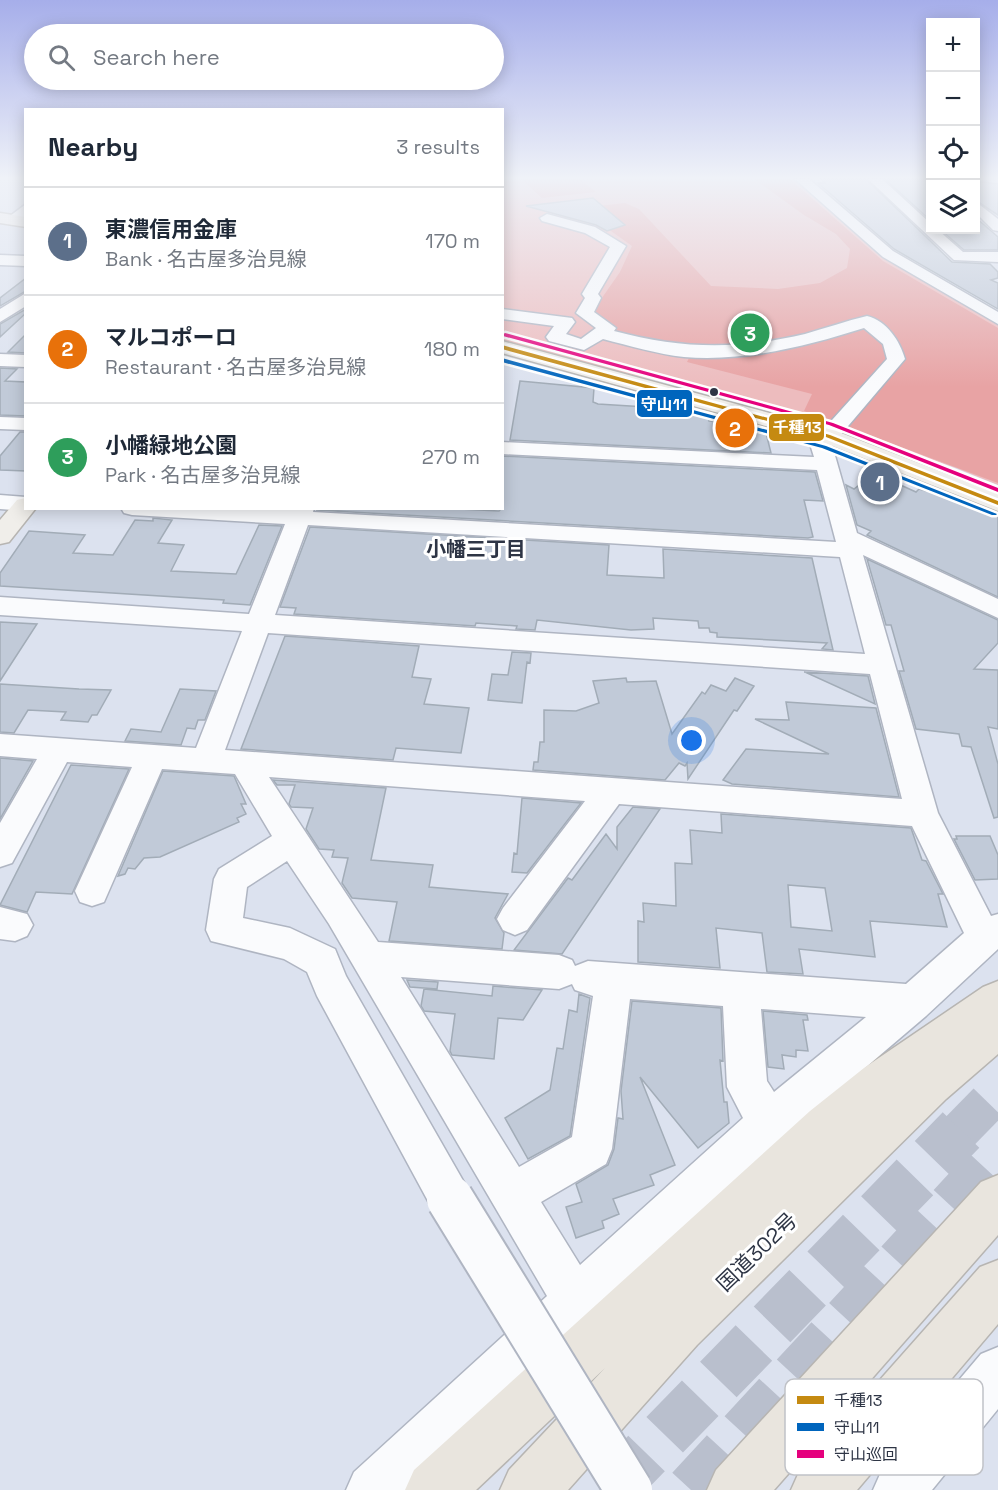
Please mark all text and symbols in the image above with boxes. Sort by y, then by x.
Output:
map controls [926,18,980,234]
button: + [926,18,980,72]
search box [24,24,504,90]
icon: search [45,41,78,74]
text: Search here [93,43,220,71]
button: − [926,72,980,126]
button: locate [926,126,980,180]
text: Nearby [48,130,138,164]
text: 3 results [396,134,480,160]
button: layers [926,180,980,234]
text: 東濃信用金庫 [105,215,237,243]
text: 1 [63,228,72,254]
text: 170 m [425,228,480,254]
text: Bank · 名古屋多治見線 [105,246,307,272]
pin: 3 [730,310,770,356]
text: マルコポーロ [105,323,237,351]
text: 2 [62,336,73,362]
text: 180 m [424,336,480,362]
text: Restaurant · 名古屋多治見線 [105,354,366,380]
unlabelled marker [708,386,720,398]
line badge: 守山11 [636,389,693,418]
text: 守山11 [641,394,687,415]
pin: 2 [716,406,754,450]
line badge: 千種13 [768,413,825,442]
text: 千種13 [773,417,822,438]
text: 小幡緑地公園 [105,431,237,459]
text: 3 [61,444,74,470]
text: 270 m [422,444,480,470]
pin: 1 [860,460,900,504]
text: Park · 名古屋多治見線 [105,462,301,488]
district label: 小幡三丁目 [426,536,526,562]
your location [677,726,706,755]
street label: 国道302号 [711,1207,803,1297]
legend [785,1379,983,1475]
text: 千種13 [834,1390,882,1411]
text: 守山11 [834,1417,879,1438]
text: 守山巡回 [834,1444,898,1465]

